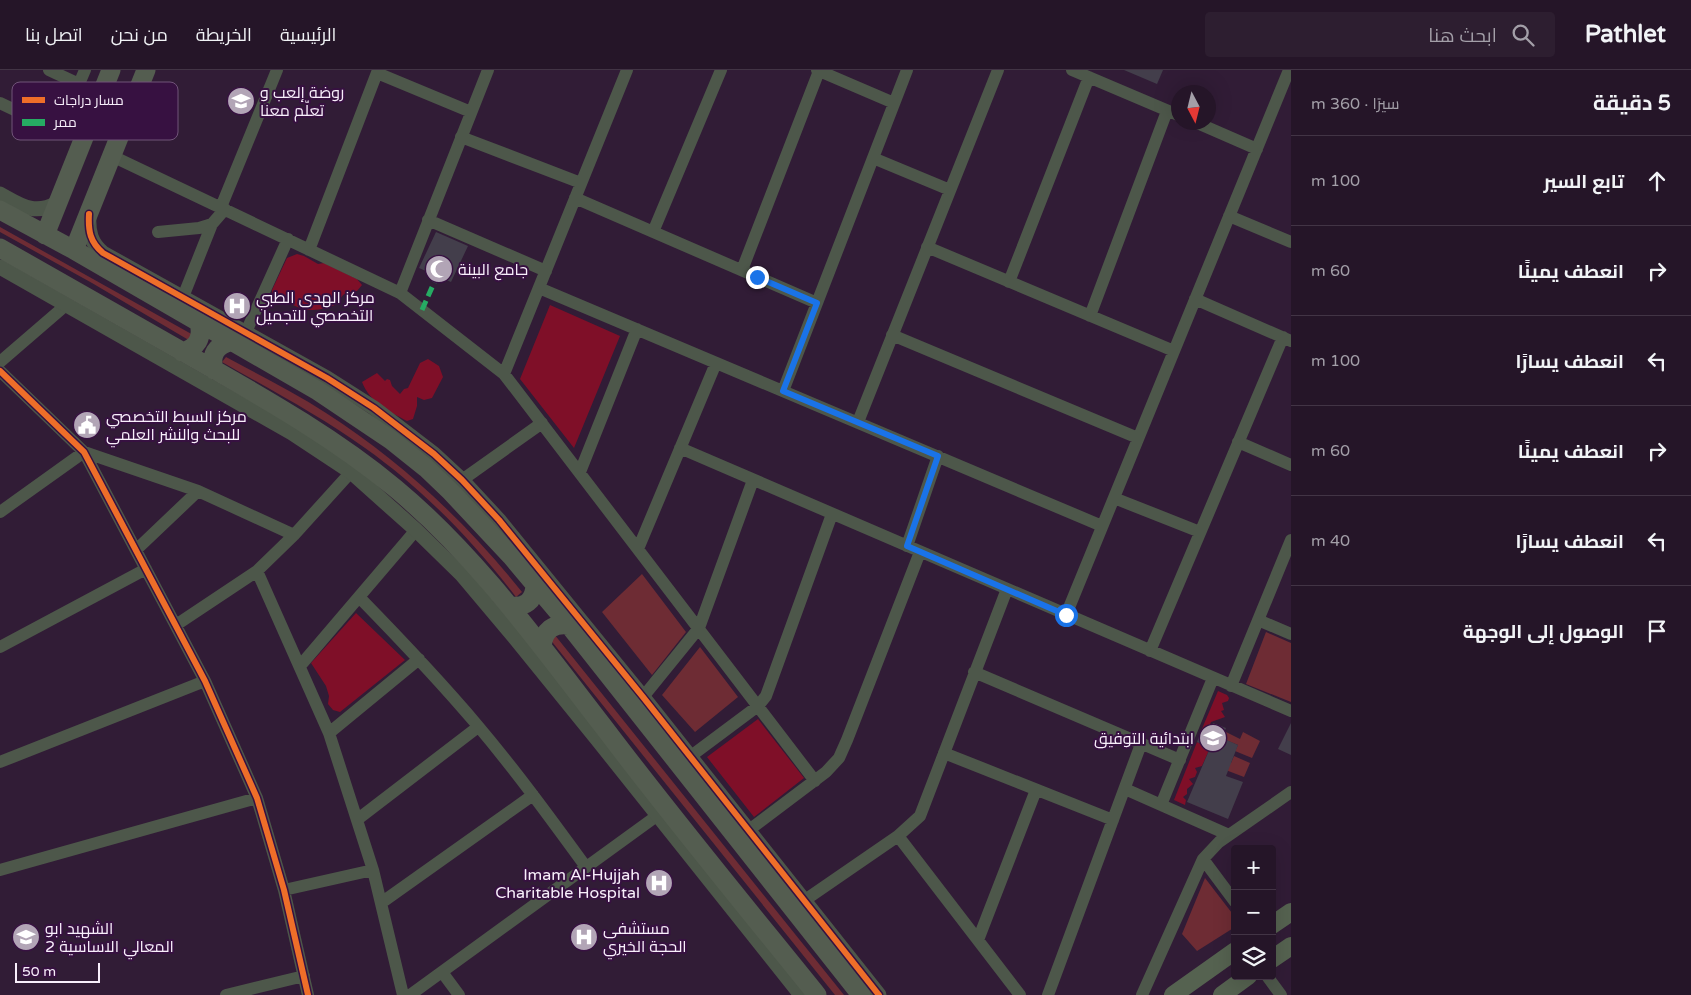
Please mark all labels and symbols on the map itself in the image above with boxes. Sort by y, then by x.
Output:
legend [12,82,178,140]
place label: روضة إلعب و تعلّم معنا [260,83,344,122]
north arrow [1171,85,1216,130]
school or university icon: روضة إلعب و تعلّم معنا [226,86,256,116]
text: مسار دراجات [54,92,124,109]
text: ممر [53,114,77,131]
mosque icon: جامع البينة [424,254,454,284]
place label: جامع البينة [458,260,528,281]
route end [746,266,769,289]
place label: مركز الهدى الطبي التخصصي للتجميل [256,288,375,328]
hospital icon: مركز الهدى الطبي التخصصي للتجميل [222,291,252,321]
place label: مركز السبط التخصصي للبحث والنشر العلمي [106,407,247,448]
public building icon: مركز السبط التخصصي للبحث والنشر العلمي [72,410,102,440]
route start [1055,604,1078,627]
school or university icon: ابتدائية التوفيق [1198,723,1228,753]
place label: ابتدائية التوفيق [1094,729,1194,749]
place label: Imam Al-Hujjah Charitable Hospital [495,865,640,903]
hospital icon: Imam Al-Hujjah Charitable Hospital [644,868,674,898]
place label: الشهيد ابو المعالي الاساسية 2 [45,919,174,960]
place label: مستشفى الحجة الخيري [603,919,687,960]
school or university icon: الشهيد ابو المعالي الاساسية 2 [11,922,41,952]
hospital icon: مستشفى الحجة الخيري [569,922,599,952]
scale bar [15,960,100,983]

